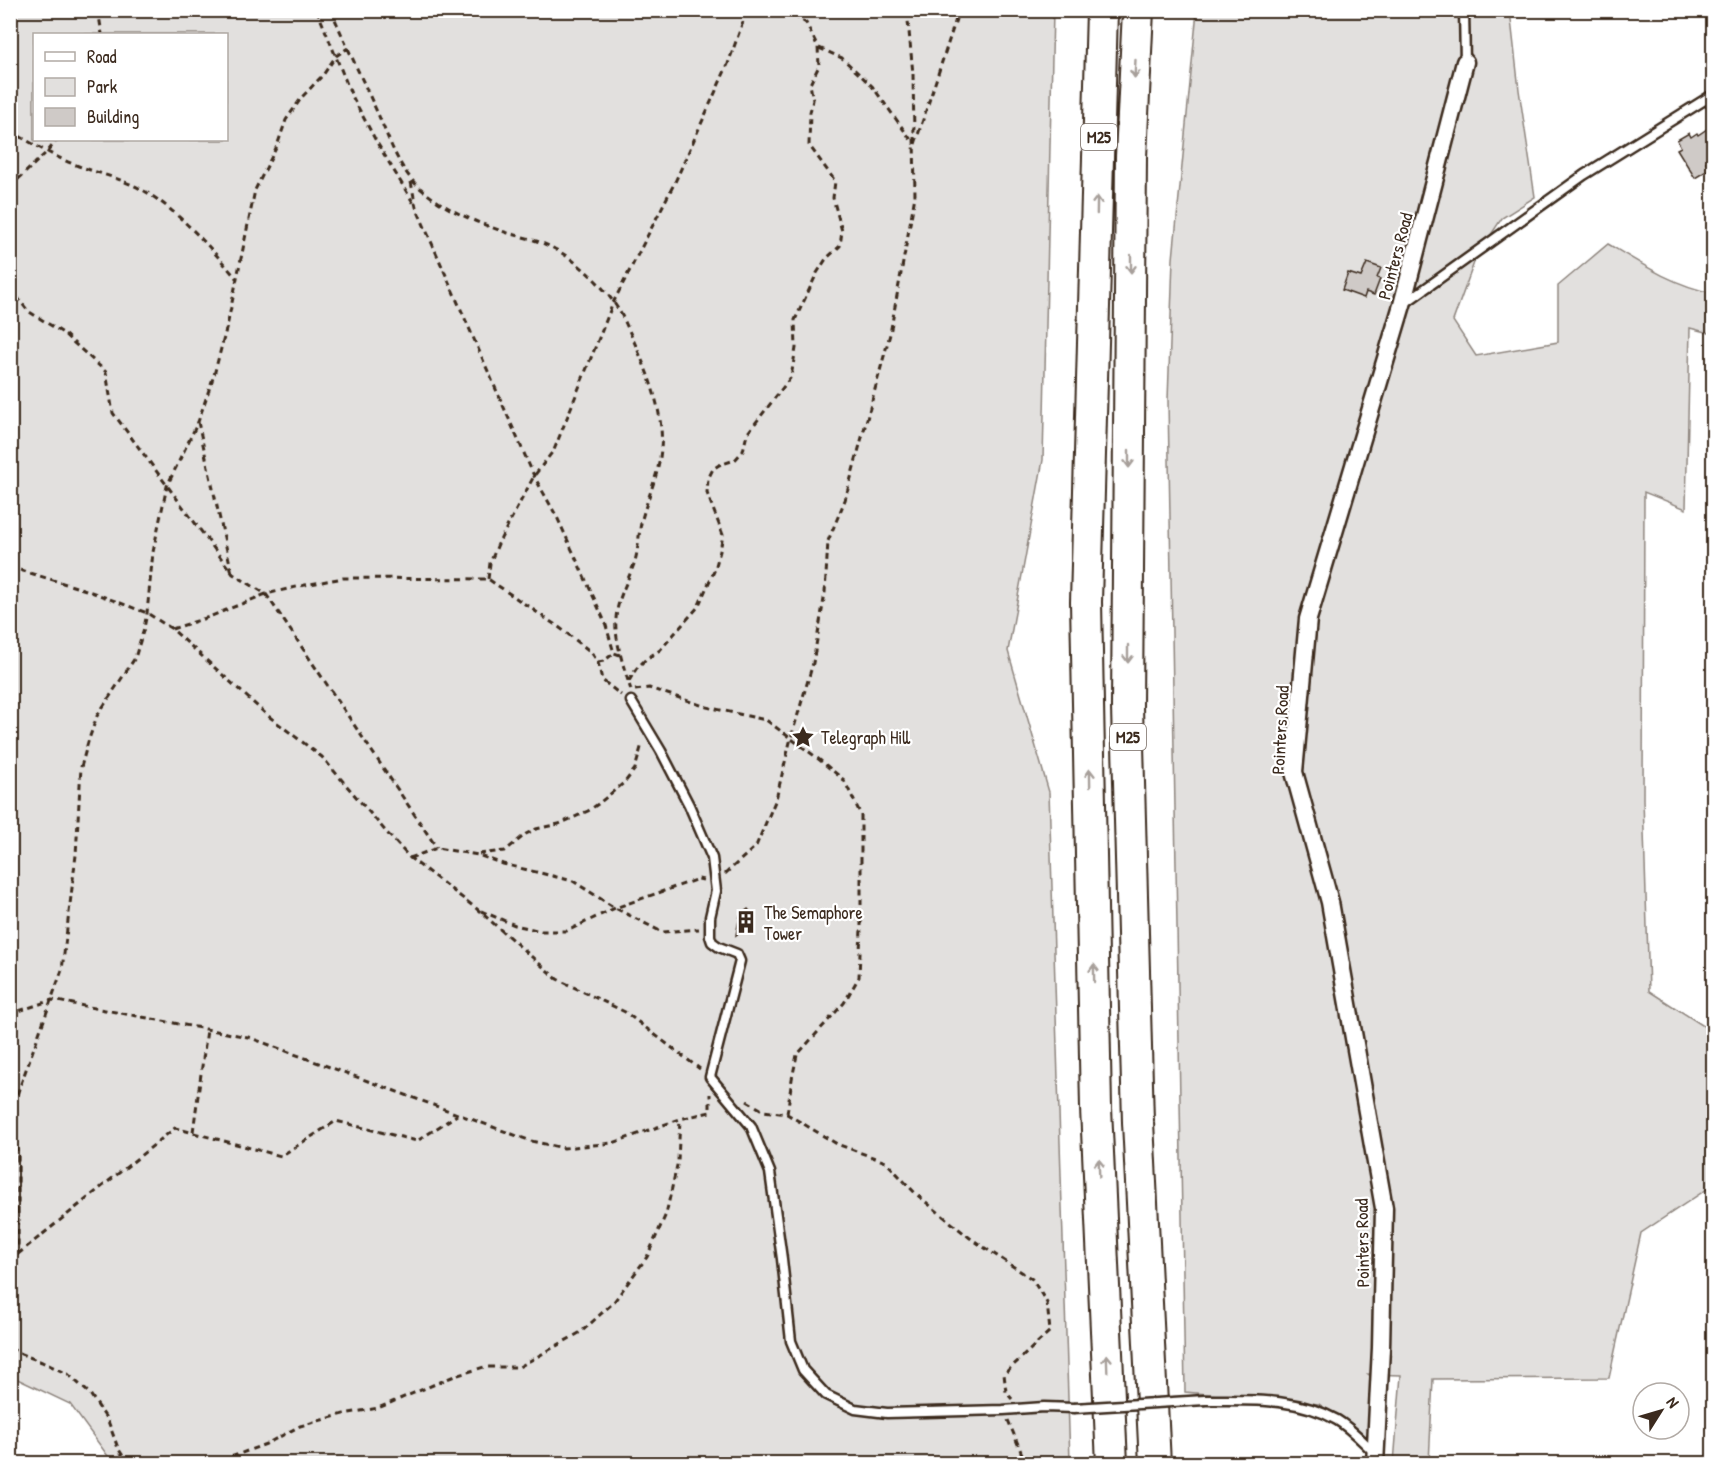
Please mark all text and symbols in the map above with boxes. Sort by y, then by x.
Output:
legend [33,33,228,141]
text: Road [87,44,117,69]
one-way arrow [1130,58,1141,78]
text: Park [87,74,118,99]
text: Building [87,104,139,129]
road number: M25 [1081,124,1117,150]
one-way arrow [1092,196,1103,216]
street label: Pointers Road [1371,210,1419,302]
one-way arrow [1125,253,1137,273]
one-way arrow [1123,448,1135,468]
one-way arrow [1122,643,1134,663]
street label: Pointers Road [1265,685,1295,775]
place icon: Telegraph Hill [790,724,816,750]
road number: M25 [1110,724,1146,750]
place label: Telegraph Hill [821,725,910,750]
one-way arrow [1084,769,1095,789]
place label: The Semaphore Tower [764,900,863,946]
building icon: The Semaphore Tower [733,909,759,935]
one-way arrow [1088,964,1099,984]
one-way arrow [1093,1159,1104,1179]
street label: Pointers Road [1349,1198,1375,1288]
one-way arrow [1102,1354,1113,1374]
north arrow [1631,1381,1691,1441]
text: N [1662,1392,1685,1412]

